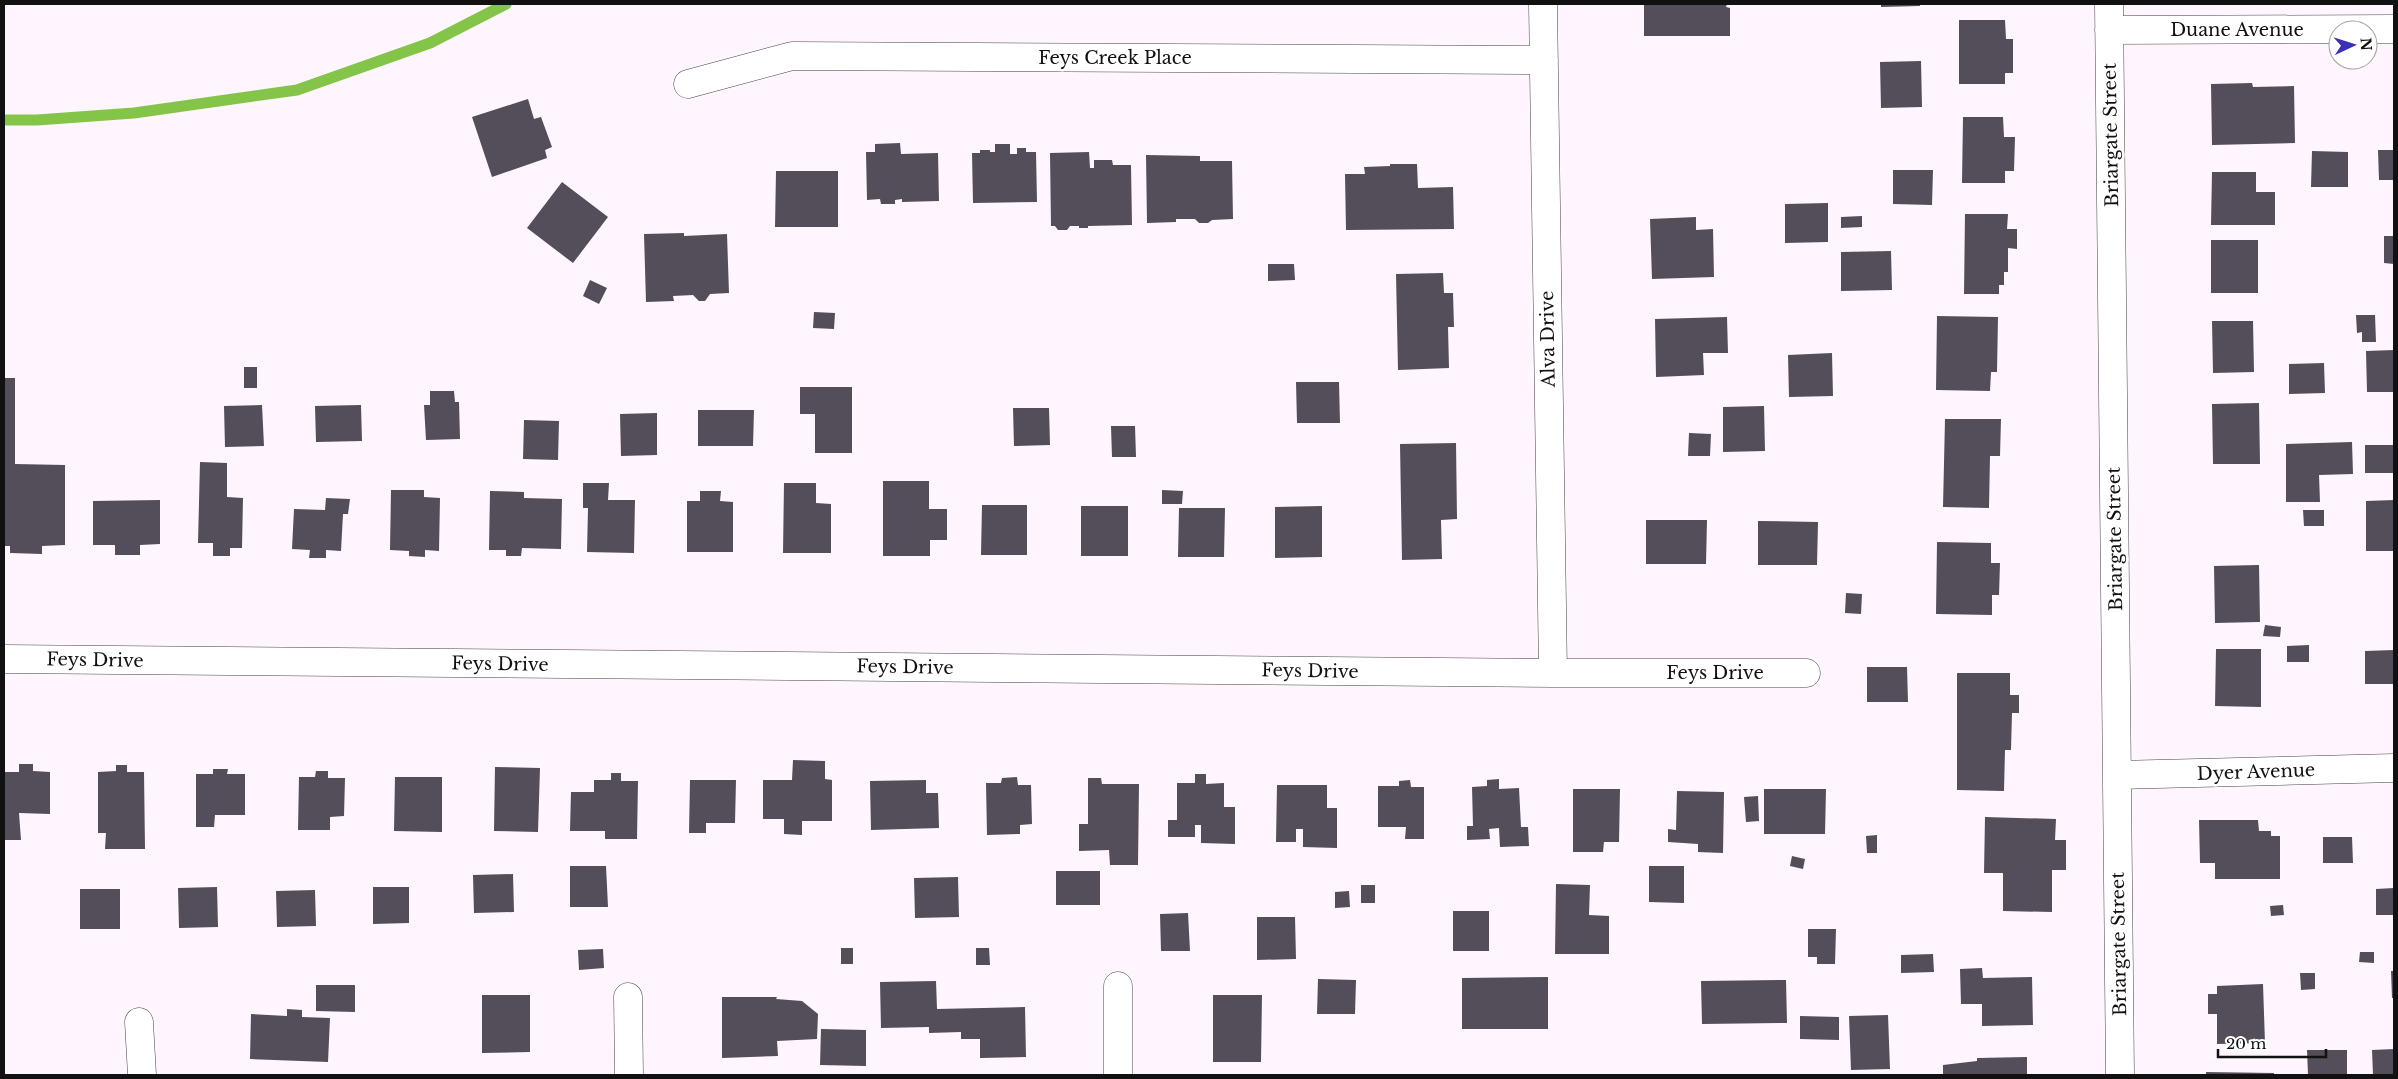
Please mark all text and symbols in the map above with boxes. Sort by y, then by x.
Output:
street label: Duane Avenue [2170,19,2304,41]
north arrow [2328,20,2378,70]
text: N [2357,37,2375,51]
street label: Feys Creek Place [1038,47,1192,69]
street label: Briargate Street [2099,62,2123,207]
street label: Alva Drive [1536,290,1560,389]
street label: Briargate Street [2103,466,2127,611]
street label: Feys Drive [46,648,144,672]
street label: Feys Drive [451,652,549,676]
street label: Feys Drive [856,655,954,679]
street label: Feys Drive [1261,659,1359,683]
street label: Feys Drive [1666,662,1764,684]
street label: Dyer Avenue [2196,759,2316,785]
street label: Briargate Street [2107,871,2131,1016]
scale bar [2218,1026,2326,1058]
text: 20 m [2226,1034,2266,1053]

